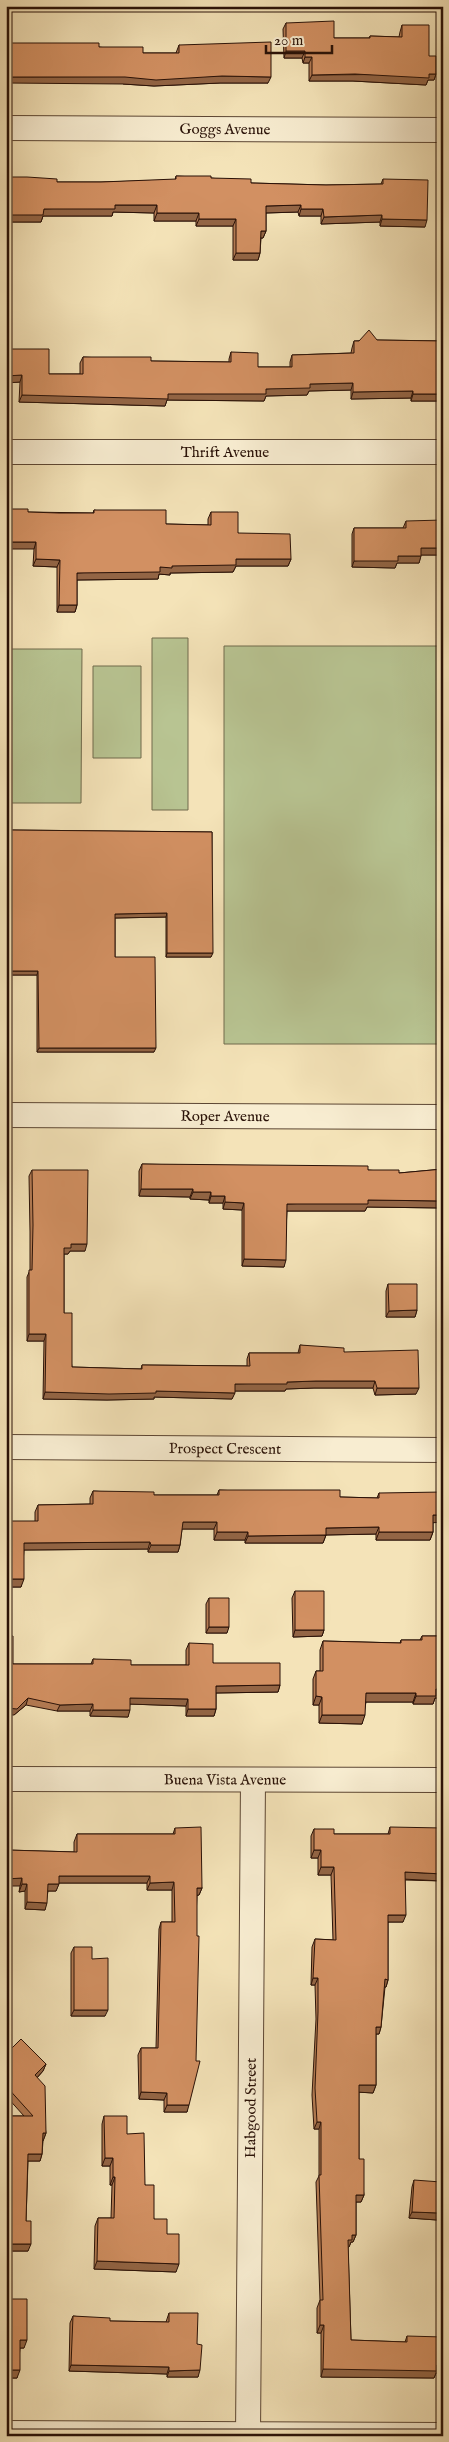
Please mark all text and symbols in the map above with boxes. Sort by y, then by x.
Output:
scale bar [266,22,333,54]
text: 20 m [274,31,304,50]
street label: Goggs Avenue [180,119,271,139]
street label: Thrift Avenue [181,443,269,462]
street label: Roper Avenue [180,1106,270,1126]
street label: Prospect Crescent [169,1439,281,1458]
street label: Buena Vista Avenue [164,1770,286,1789]
street label: Habgood Street [241,2058,260,2158]

